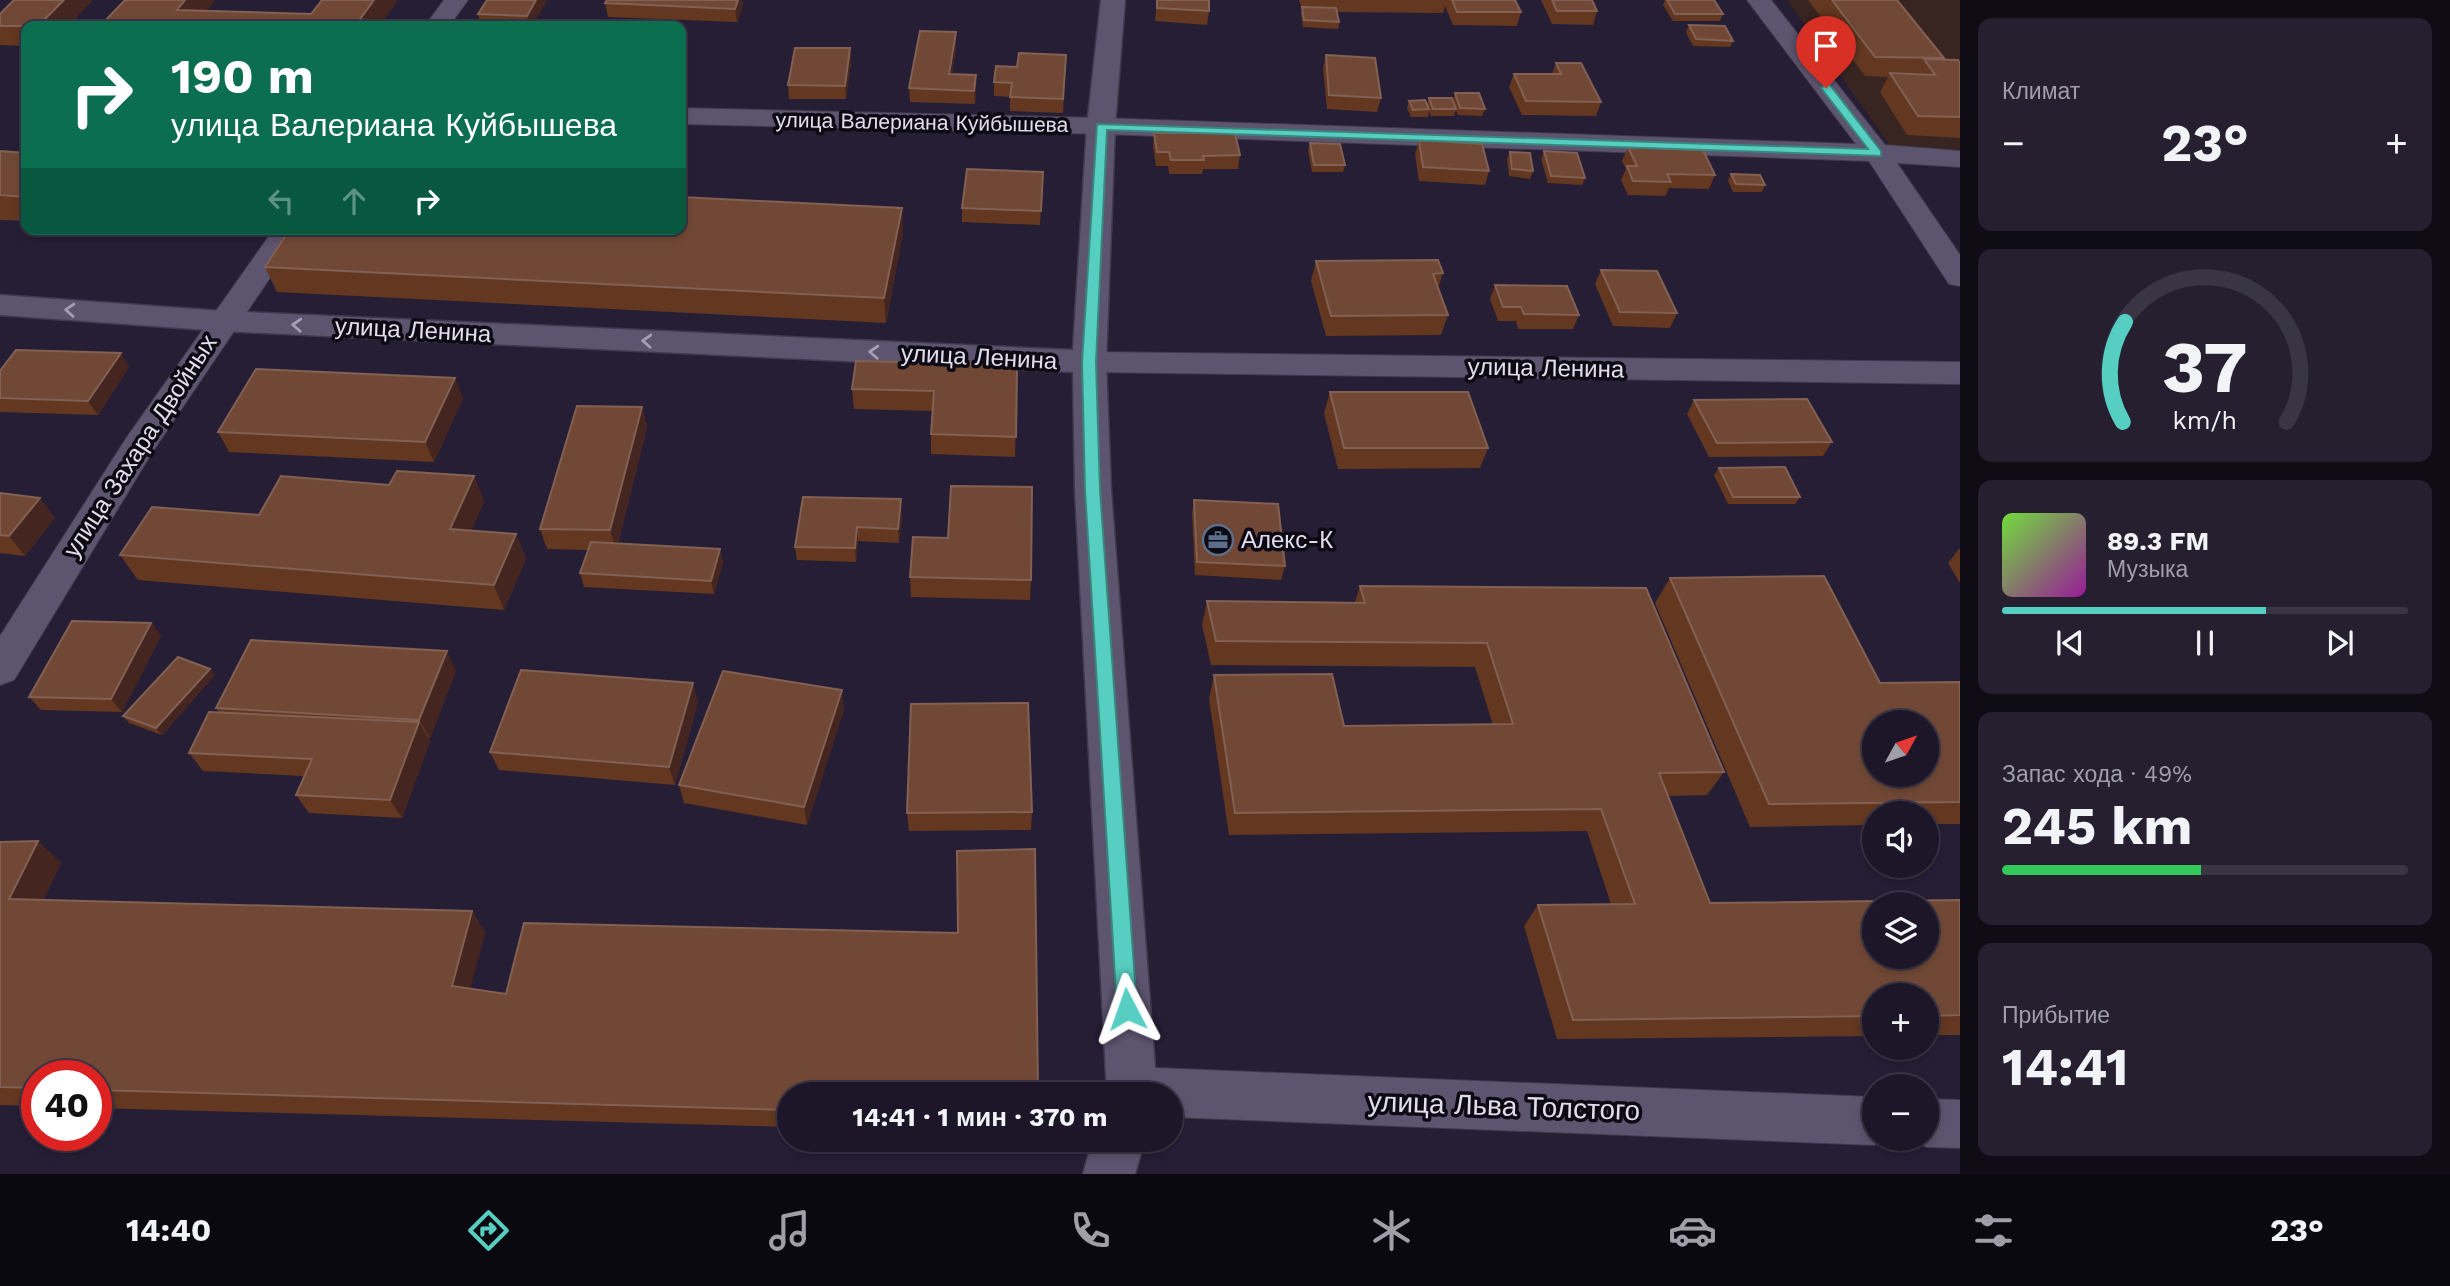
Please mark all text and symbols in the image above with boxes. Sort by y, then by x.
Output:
pin [1796,16,1856,88]
icon: arrive [1807,27,1845,65]
text: 190 m [171,47,314,105]
icon: right [56,49,147,140]
text: Климат [2002,78,2080,105]
text: улица Валериана Куйбышева [171,106,617,144]
street label: улица Валериана Куйбышева [775,107,1069,137]
text: 23° [2161,113,2249,174]
text: − [2002,121,2025,165]
text: + [2385,121,2408,165]
icon: left [262,182,300,220]
icon: ahead [335,182,373,220]
icon: right [408,182,446,220]
one-way arrow [64,303,75,318]
street label: улица Ленина [334,312,493,348]
one-way arrow [292,317,303,332]
text: 37 [2162,324,2248,410]
street label: улица Захара Двойных [57,329,223,563]
one-way arrow [641,334,652,349]
street label: улица Ленина [900,339,1059,375]
one-way arrow [868,345,879,360]
street label: улица Ленина [1468,353,1625,383]
text: km/h [2173,406,2237,435]
office icon: Алекс-К [1201,523,1235,557]
place label: Алекс-К [1241,526,1333,554]
text: 89.3 FM [2107,526,2209,556]
text: Музыка [2107,556,2188,583]
icon: previous [2051,624,2089,662]
icon: pause [2186,624,2224,662]
icon: next [2321,624,2359,662]
north arrow [1862,710,1939,788]
map controls [1862,710,1939,1151]
text: Запас хода · 49% [2002,761,2192,788]
text: 245 km [2002,796,2192,857]
button: sound [1862,801,1939,878]
button: layers [1862,892,1939,969]
position arrow [1090,972,1164,1046]
button: + [1862,983,1939,1060]
text: Прибытие [2002,1002,2110,1029]
text: 14:41 [2002,1037,2128,1098]
speed limit sign: 40 [21,1060,112,1151]
button: − [1862,1074,1939,1151]
street label: улица Льва Толстого [1367,1085,1641,1127]
text: 14:41 · 1 мин · 370 m [852,1102,1108,1132]
icon: directions [464,1206,513,1255]
icon: music [765,1206,814,1255]
icon: phone [1066,1206,1115,1255]
icon: climate [1367,1206,1416,1255]
icon: car [1668,1206,1717,1255]
icon: filters [1969,1206,2018,1255]
text: 14:40 [126,1211,211,1249]
text: 23° [2270,1211,2324,1249]

